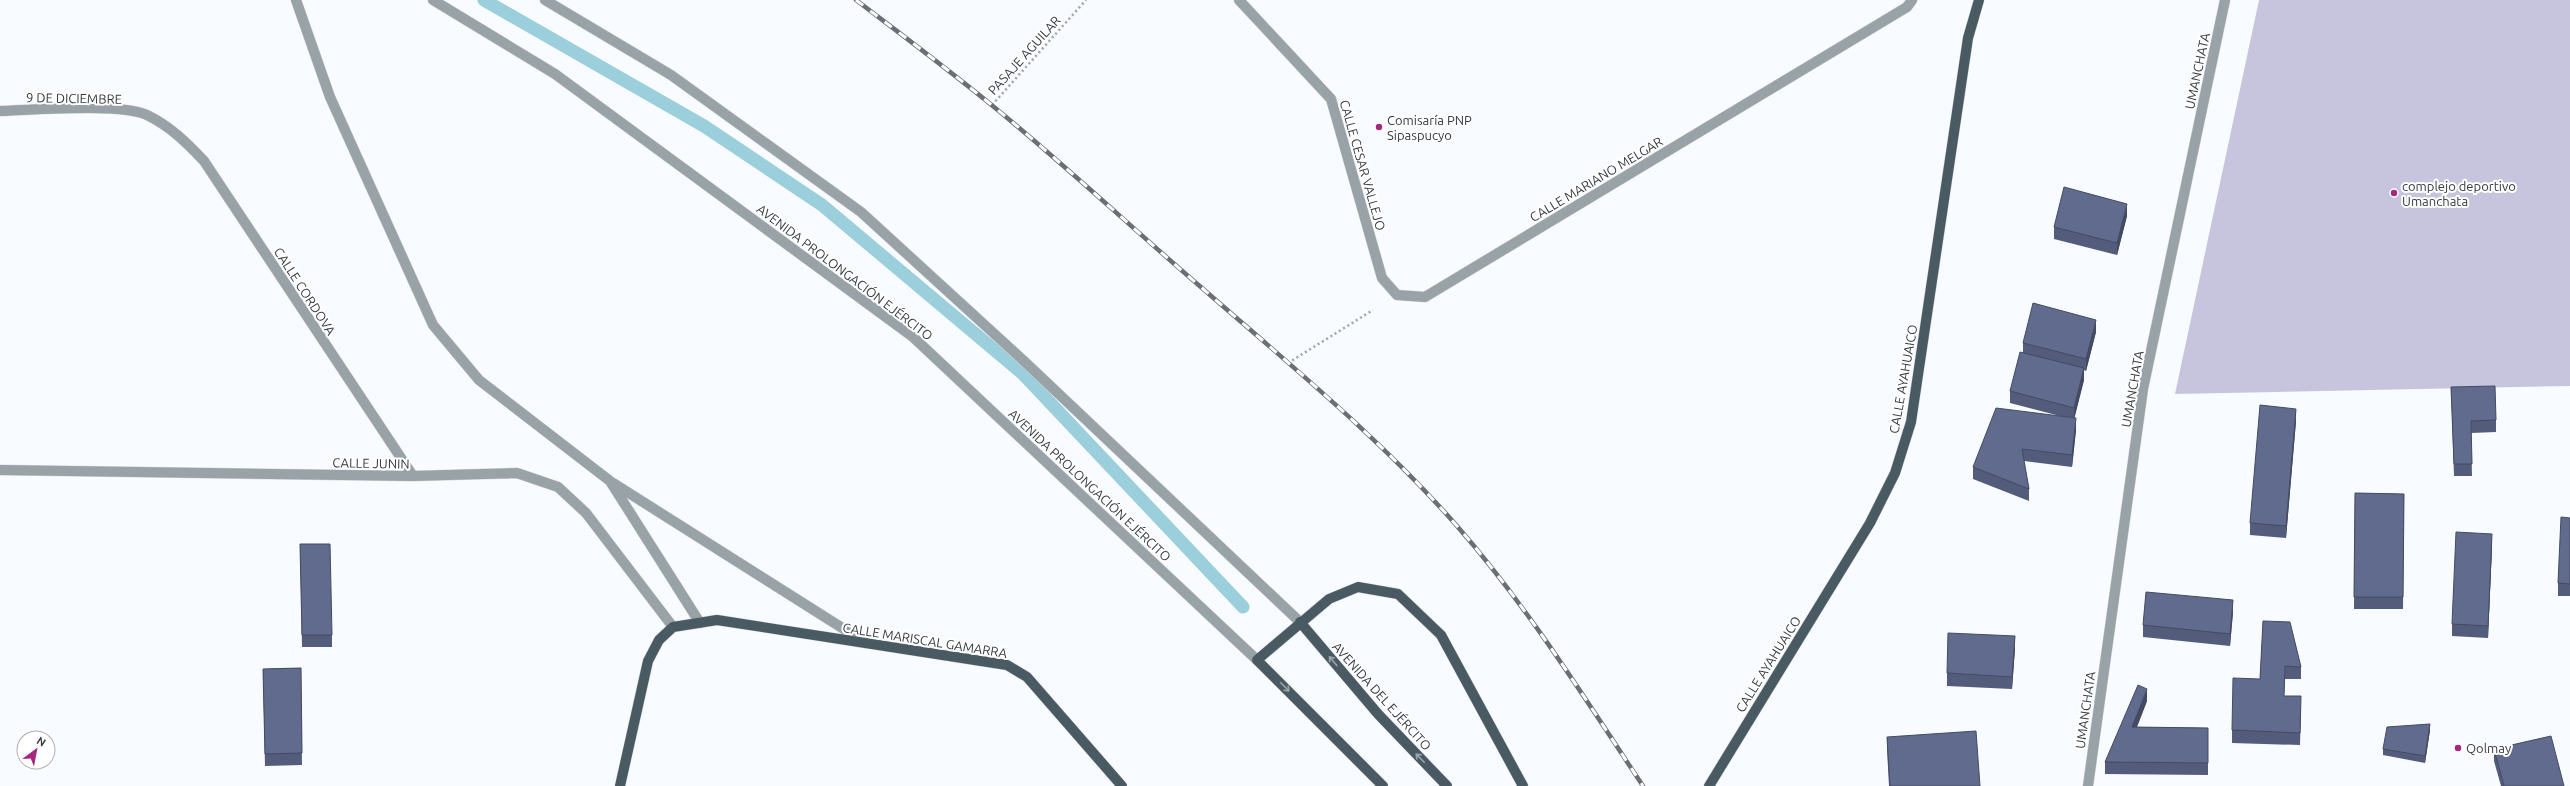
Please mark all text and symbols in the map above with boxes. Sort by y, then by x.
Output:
street label: PASAJE AGUILAR [985,13,1063,97]
street label: UMANCHATA [2182,31,2212,110]
street label: 9 DE DICIEMBRE [26,90,122,106]
street label: CALLE CESAR VALLEJO [1338,98,1388,232]
place label: Comisaría PNP Sipaspucyo [1387,113,1472,142]
marker: Comisaría PNP Sipaspucyo [1374,122,1384,132]
street label: CALLE MARIANO MELGAR [1527,134,1665,224]
place label: complejo deportivo Umanchata [2402,179,2516,208]
marker: complejo deportivo Umanchata [2389,188,2399,198]
street label: AVENIDA PROLONGACIÓN EJÉRCITO [754,201,936,343]
street label: CALLE CORDOVA [272,245,339,338]
street label: CALLE AYAHUAICO [1887,323,1919,435]
street label: UMANCHATA [2118,349,2146,428]
street label: AVENIDA PROLONGACIÓN EJÉRCITO [1006,405,1174,564]
street label: CALLE JUNIN [332,455,410,471]
street label: CALLE AYAHUAICO [1733,613,1803,715]
street label: CALLE MARISCAL GAMARRA [842,620,1009,660]
street label: AVENIDA DEL EJÉRCITO [1330,639,1435,753]
one-way arrow [1328,656,1337,667]
street label: UMANCHATA [2073,670,2097,749]
one-way arrow [1280,682,1290,692]
north arrow [16,730,56,770]
text: N [35,734,48,749]
place label: Qolmay [2466,741,2511,756]
marker: Qolmay [2453,743,2463,753]
one-way arrow [1415,753,1425,763]

